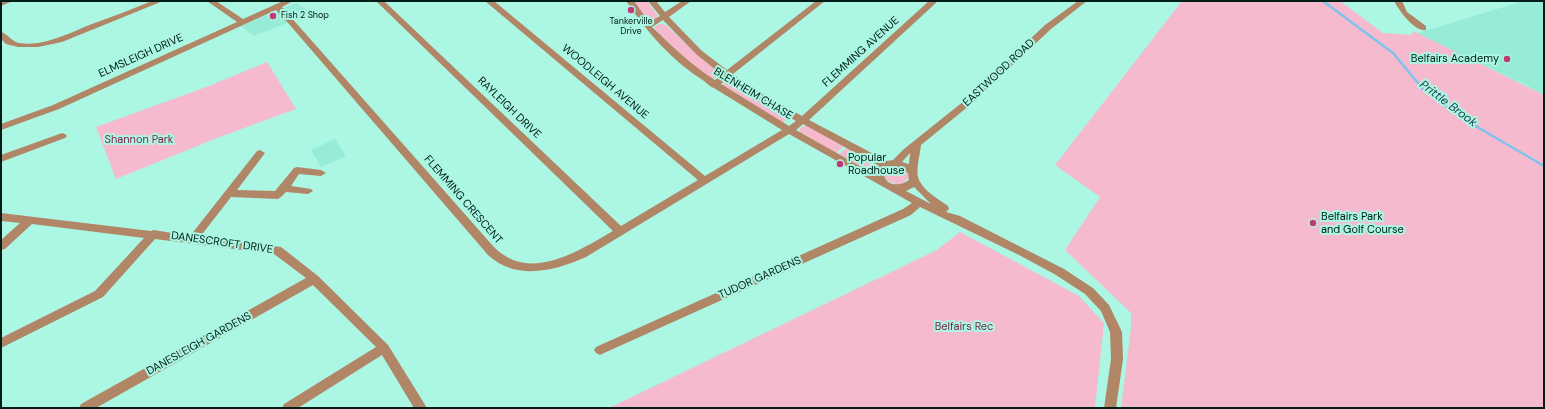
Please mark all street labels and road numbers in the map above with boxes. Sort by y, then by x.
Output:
street label: FLEMMING AVENUE [820,14,902,90]
street label: ELMSLEIGH DRIVE [97,31,185,81]
street label: EASTWOOD ROAD [960,36,1038,110]
street label: WOODLEIGH AVENUE [559,42,651,122]
street label: BLENHEIM CHASE [711,65,795,123]
street label: RAYLEIGH DRIVE [475,74,543,142]
street label: FLEMMING CRESCENT [421,153,505,247]
street label: DANESCROFT DRIVE [170,229,274,257]
street label: TUDOR GARDENS [717,254,803,302]
street label: DANESLEIGH GARDENS [144,310,254,378]

